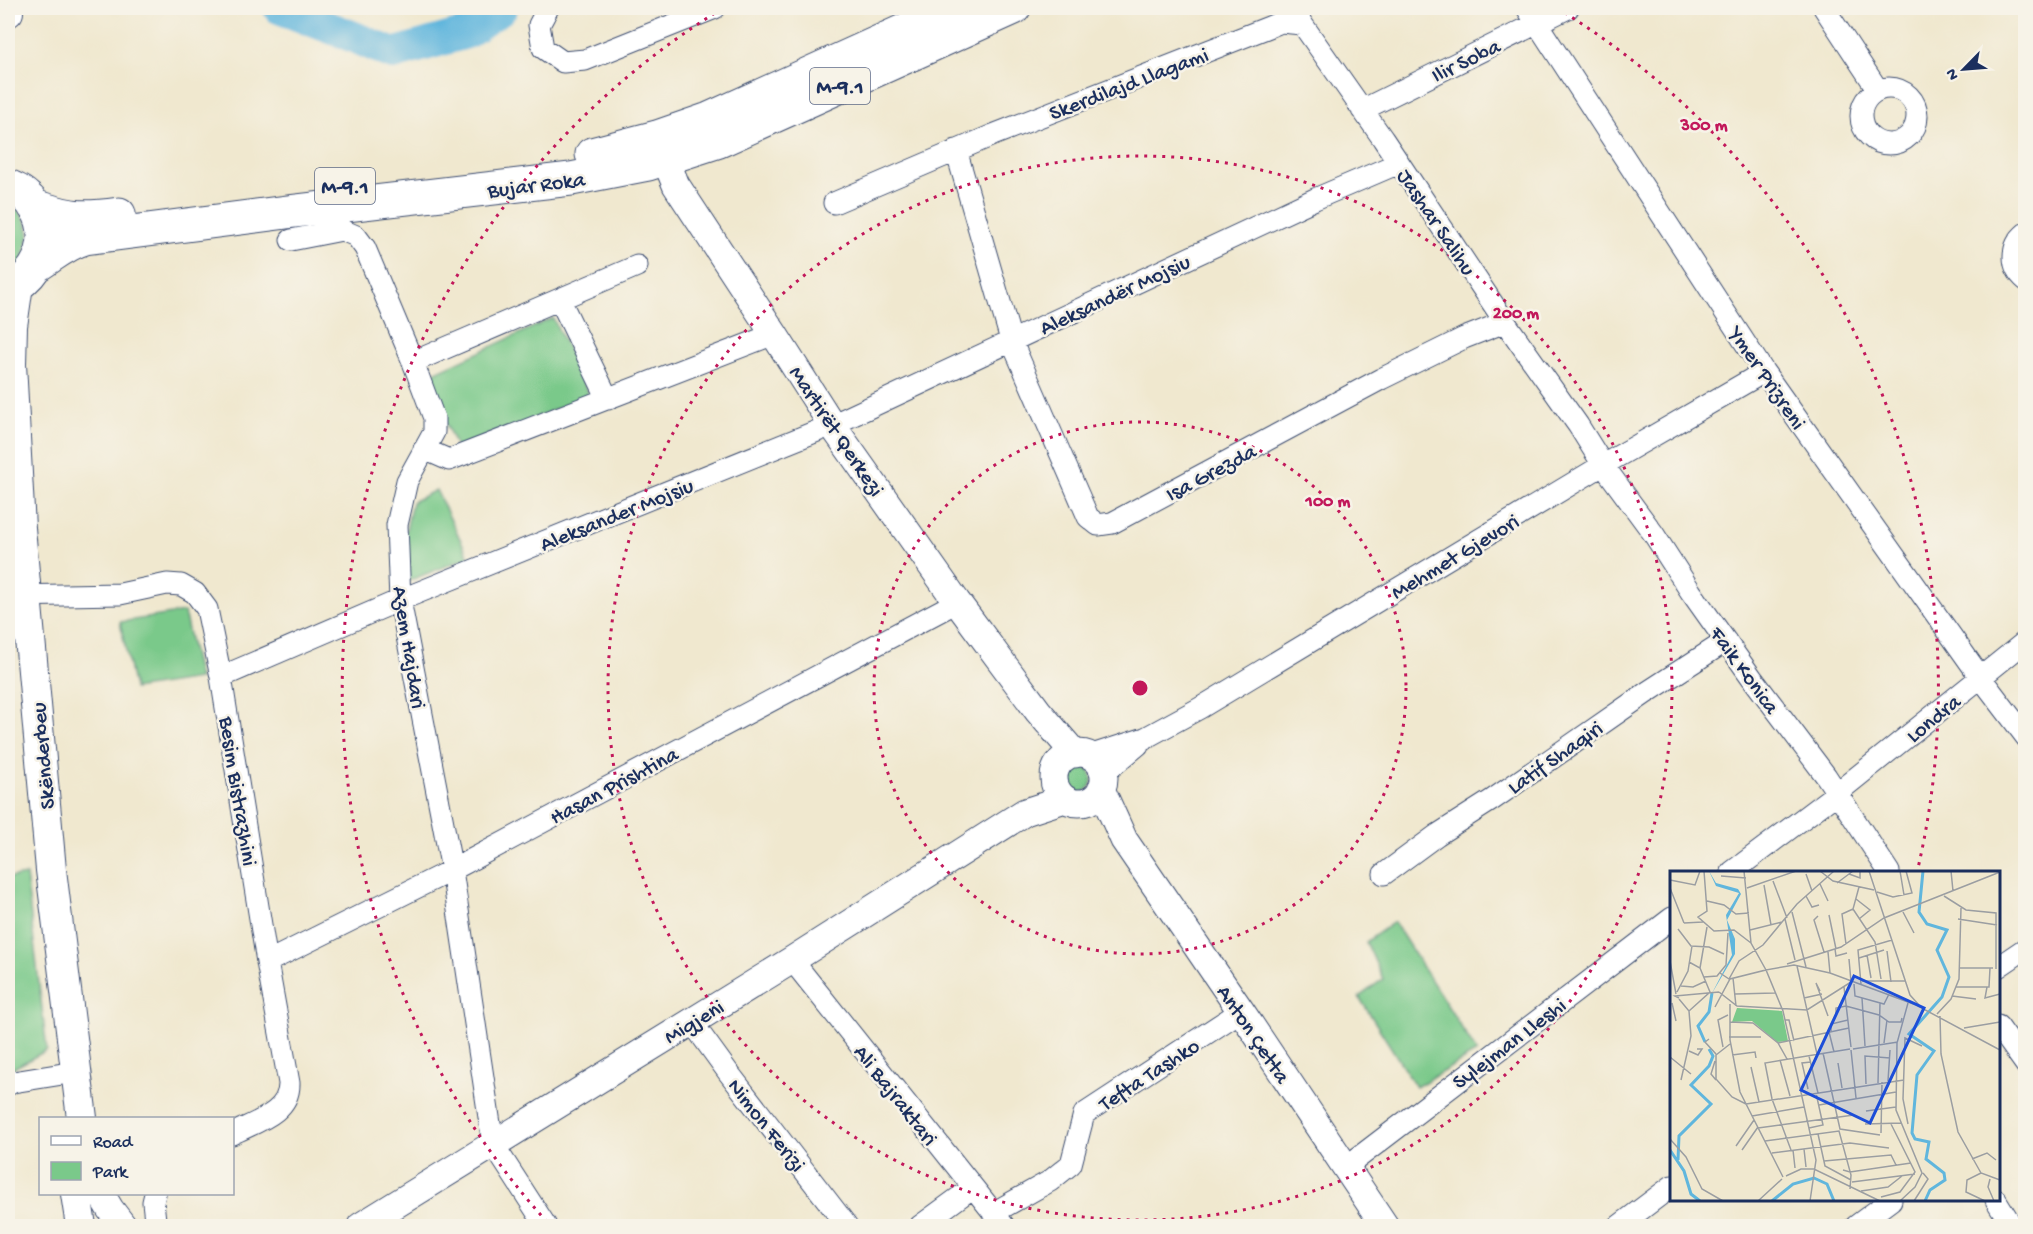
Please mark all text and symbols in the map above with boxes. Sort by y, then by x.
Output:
street label: Ilir Soba [1428,34,1506,90]
north arrow [1934,39,1994,99]
street label: Skerdilajd Llagami [1046,43,1213,128]
text: N [1943,65,1964,83]
road number: M-9.1 [810,68,870,104]
text: 300 m [1680,116,1728,137]
street label: Jashar Salihu [1389,165,1480,282]
road number: M-9.1 [315,168,375,204]
street label: Bujar Roka [485,168,588,206]
street label: Aleksandër Mojsiu [1036,250,1195,343]
text: 200 m [1493,304,1539,325]
street label: Ymer Prizreni [1721,321,1810,436]
street label: Martirët Qerkezi [781,362,888,502]
street label: Isa Grezda [1162,440,1262,509]
street label: Aleksander Mojsiu [537,474,698,559]
text: 100 m [1305,492,1351,513]
street label: Mehmet Gjevori [1387,510,1525,607]
street label: Azem Hajdari [385,585,430,711]
street label: Faik Konica [1702,622,1784,721]
centre of rings [1130,678,1150,698]
street label: Londra [1902,690,1968,750]
street label: Skënderbeu [27,701,63,810]
street label: Besim Bistrazhini [211,714,261,868]
street label: Latif Shaqiri [1504,717,1609,802]
street label: Hasan Prishtina [546,742,684,832]
inset map [1670,871,2000,1201]
street label: Anton Çetta [1209,981,1294,1090]
street label: Sylejman Lleshi [1448,994,1573,1097]
street label: Migjeni [660,995,730,1051]
street label: Tefta Tashko [1093,1034,1205,1120]
street label: Ali Bajraktari [846,1041,941,1152]
street label: Nimon Ferizi [720,1075,809,1178]
legend [39,1117,234,1195]
text: Road [93,1133,134,1154]
text: Park [92,1163,129,1184]

